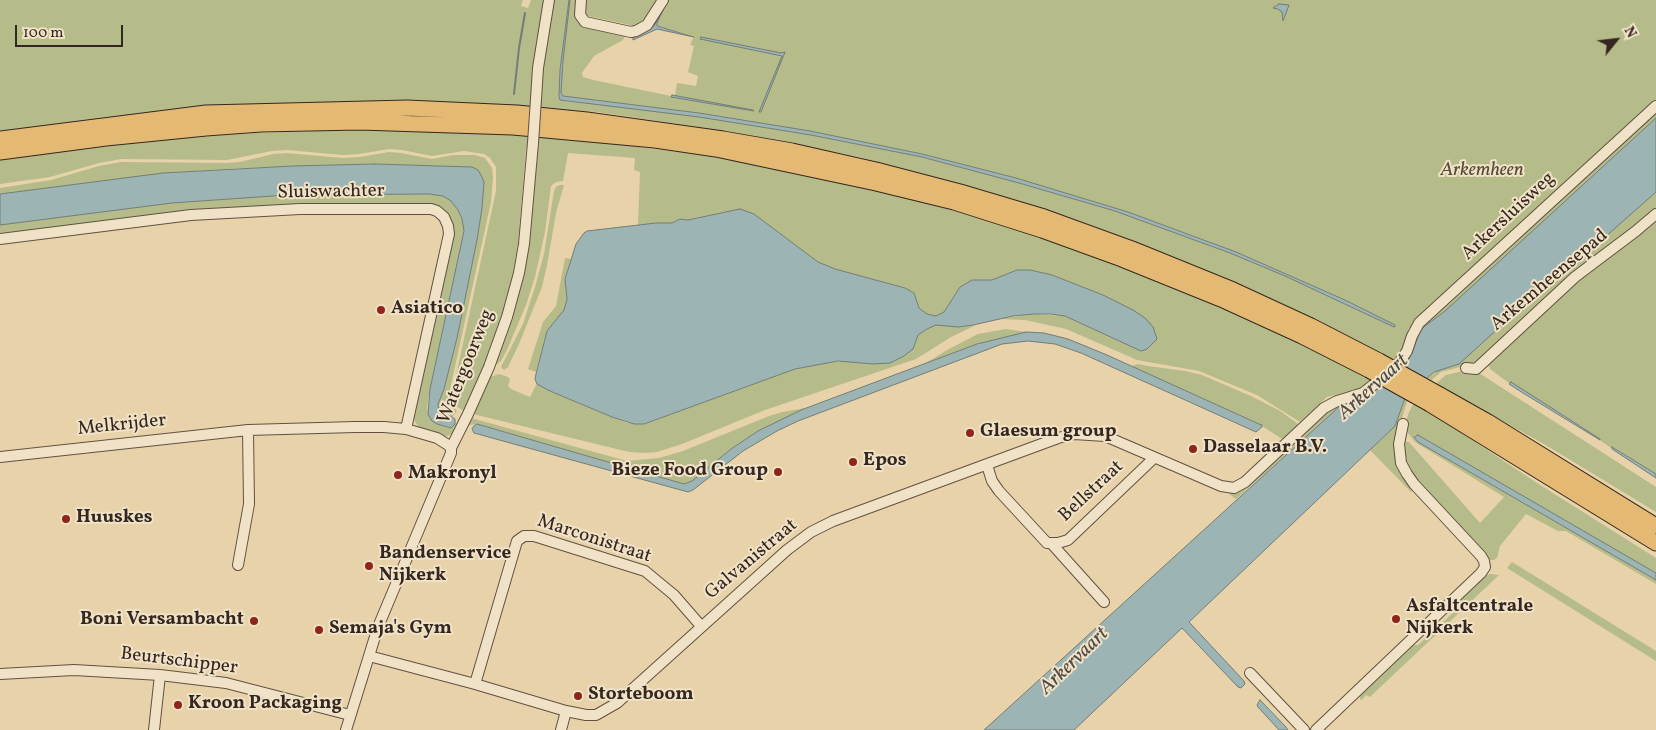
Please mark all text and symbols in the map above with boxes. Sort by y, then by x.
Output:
scale bar [18,15,125,47]
north arrow [1591,15,1641,65]
text: 100 m [23,23,63,44]
text: N [1619,23,1640,42]
park label: Arkemheen [1440,161,1524,183]
street label: Arkersluisweg [1457,168,1561,266]
street label: Sluiswachter [277,181,385,205]
street label: Arkemheensepad [1487,225,1613,337]
place label: Asiatico [391,299,463,321]
marker: Asiatico [375,304,387,316]
street label: Watergoorweg [434,306,500,428]
water label: Arkervaart [1334,350,1414,426]
street label: Melkrijder [77,410,167,442]
place label: Glaesum group [980,422,1117,444]
marker: Glaesum group [964,427,976,439]
place label: Dasselaar B.V. [1203,438,1327,460]
marker: Dasselaar B.V. [1187,443,1199,455]
place label: Epos [863,451,907,473]
marker: Epos [847,456,859,468]
street label: Bellstraat [1055,456,1129,528]
place label: Bieze Food Group [612,461,768,483]
place label: Makronyl [408,464,497,486]
marker: Bieze Food Group [772,466,784,478]
marker: Makronyl [392,469,404,481]
place label: Huuskes [76,508,152,530]
street label: Marconistraat [534,511,654,569]
marker: Huuskes [60,513,72,525]
street label: Galvanistraat [701,515,803,605]
place label: Bandenservice Nijkerk [379,544,511,588]
marker: Bandenservice Nijkerk [363,560,375,572]
place label: Asfaltcentrale Nijkerk [1406,597,1533,641]
place label: Boni Versambacht [80,610,244,632]
marker: Asfaltcentrale Nijkerk [1390,613,1402,625]
marker: Boni Versambacht [248,615,260,627]
place label: Semaja's Gym [329,619,452,641]
water label: Arkervaart [1035,623,1115,701]
marker: Semaja's Gym [313,624,325,636]
street label: Beurtschipper [119,643,239,681]
place label: Storteboom [588,685,694,707]
marker: Storteboom [572,690,584,702]
place label: Kroon Packaging [188,694,342,716]
marker: Kroon Packaging [172,699,184,711]

